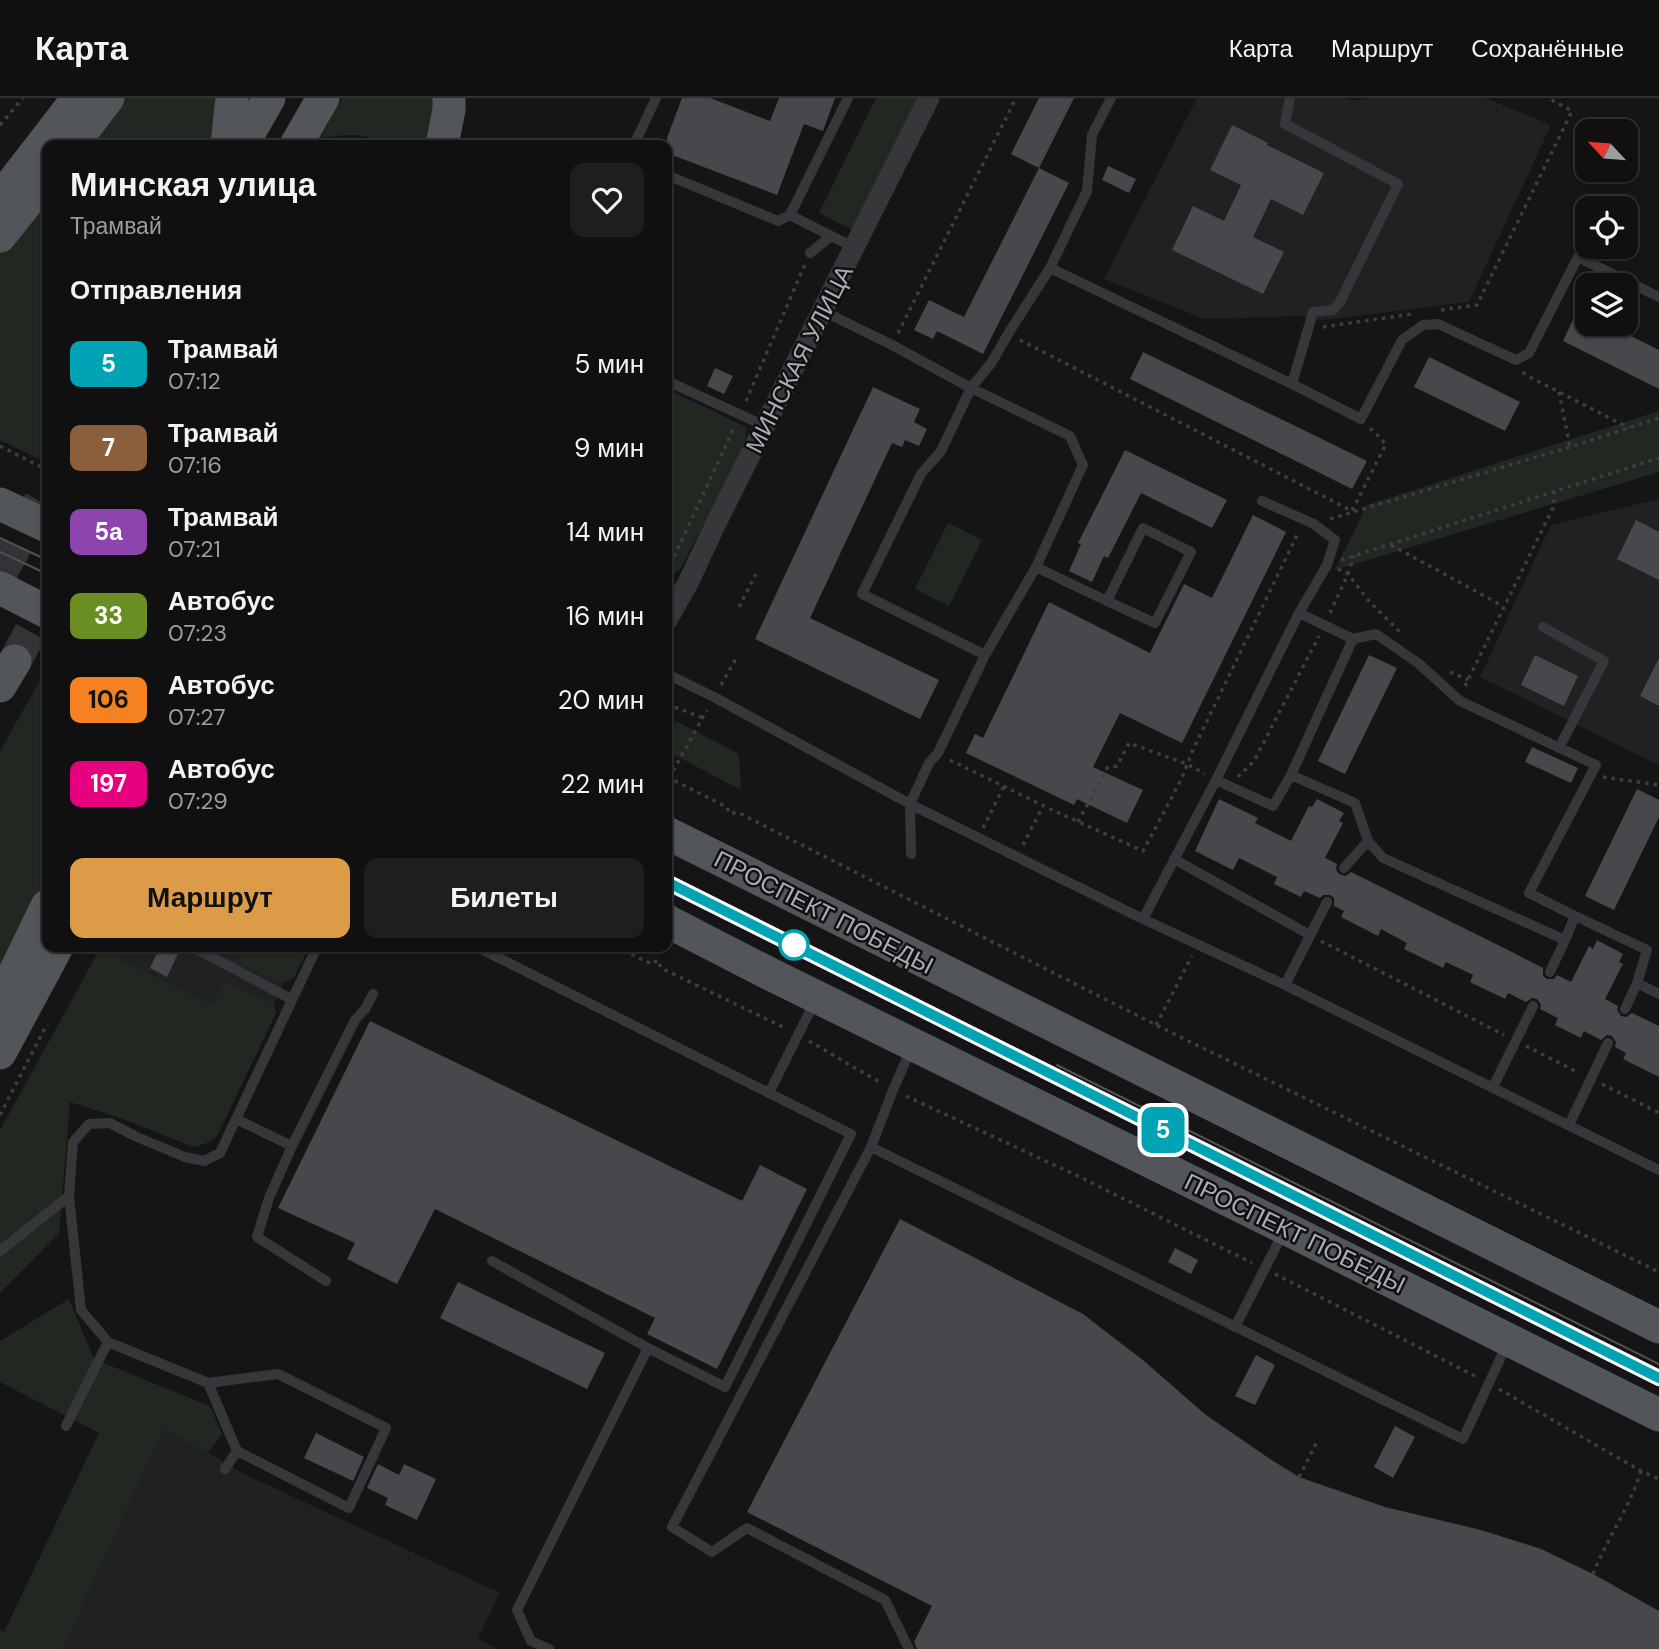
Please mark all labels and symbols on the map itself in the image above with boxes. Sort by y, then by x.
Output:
north arrow [1575,119,1638,182]
street label: МИНСКАЯ УЛИЦА [738,260,860,458]
street label: ПРОСПЕКТ ПОБЕДЫ [709,843,939,981]
unlabelled marker [779,930,809,960]
line badge: 5 [1140,1107,1186,1153]
street label: ПРОСПЕКТ ПОБЕДЫ [1179,1166,1411,1300]

